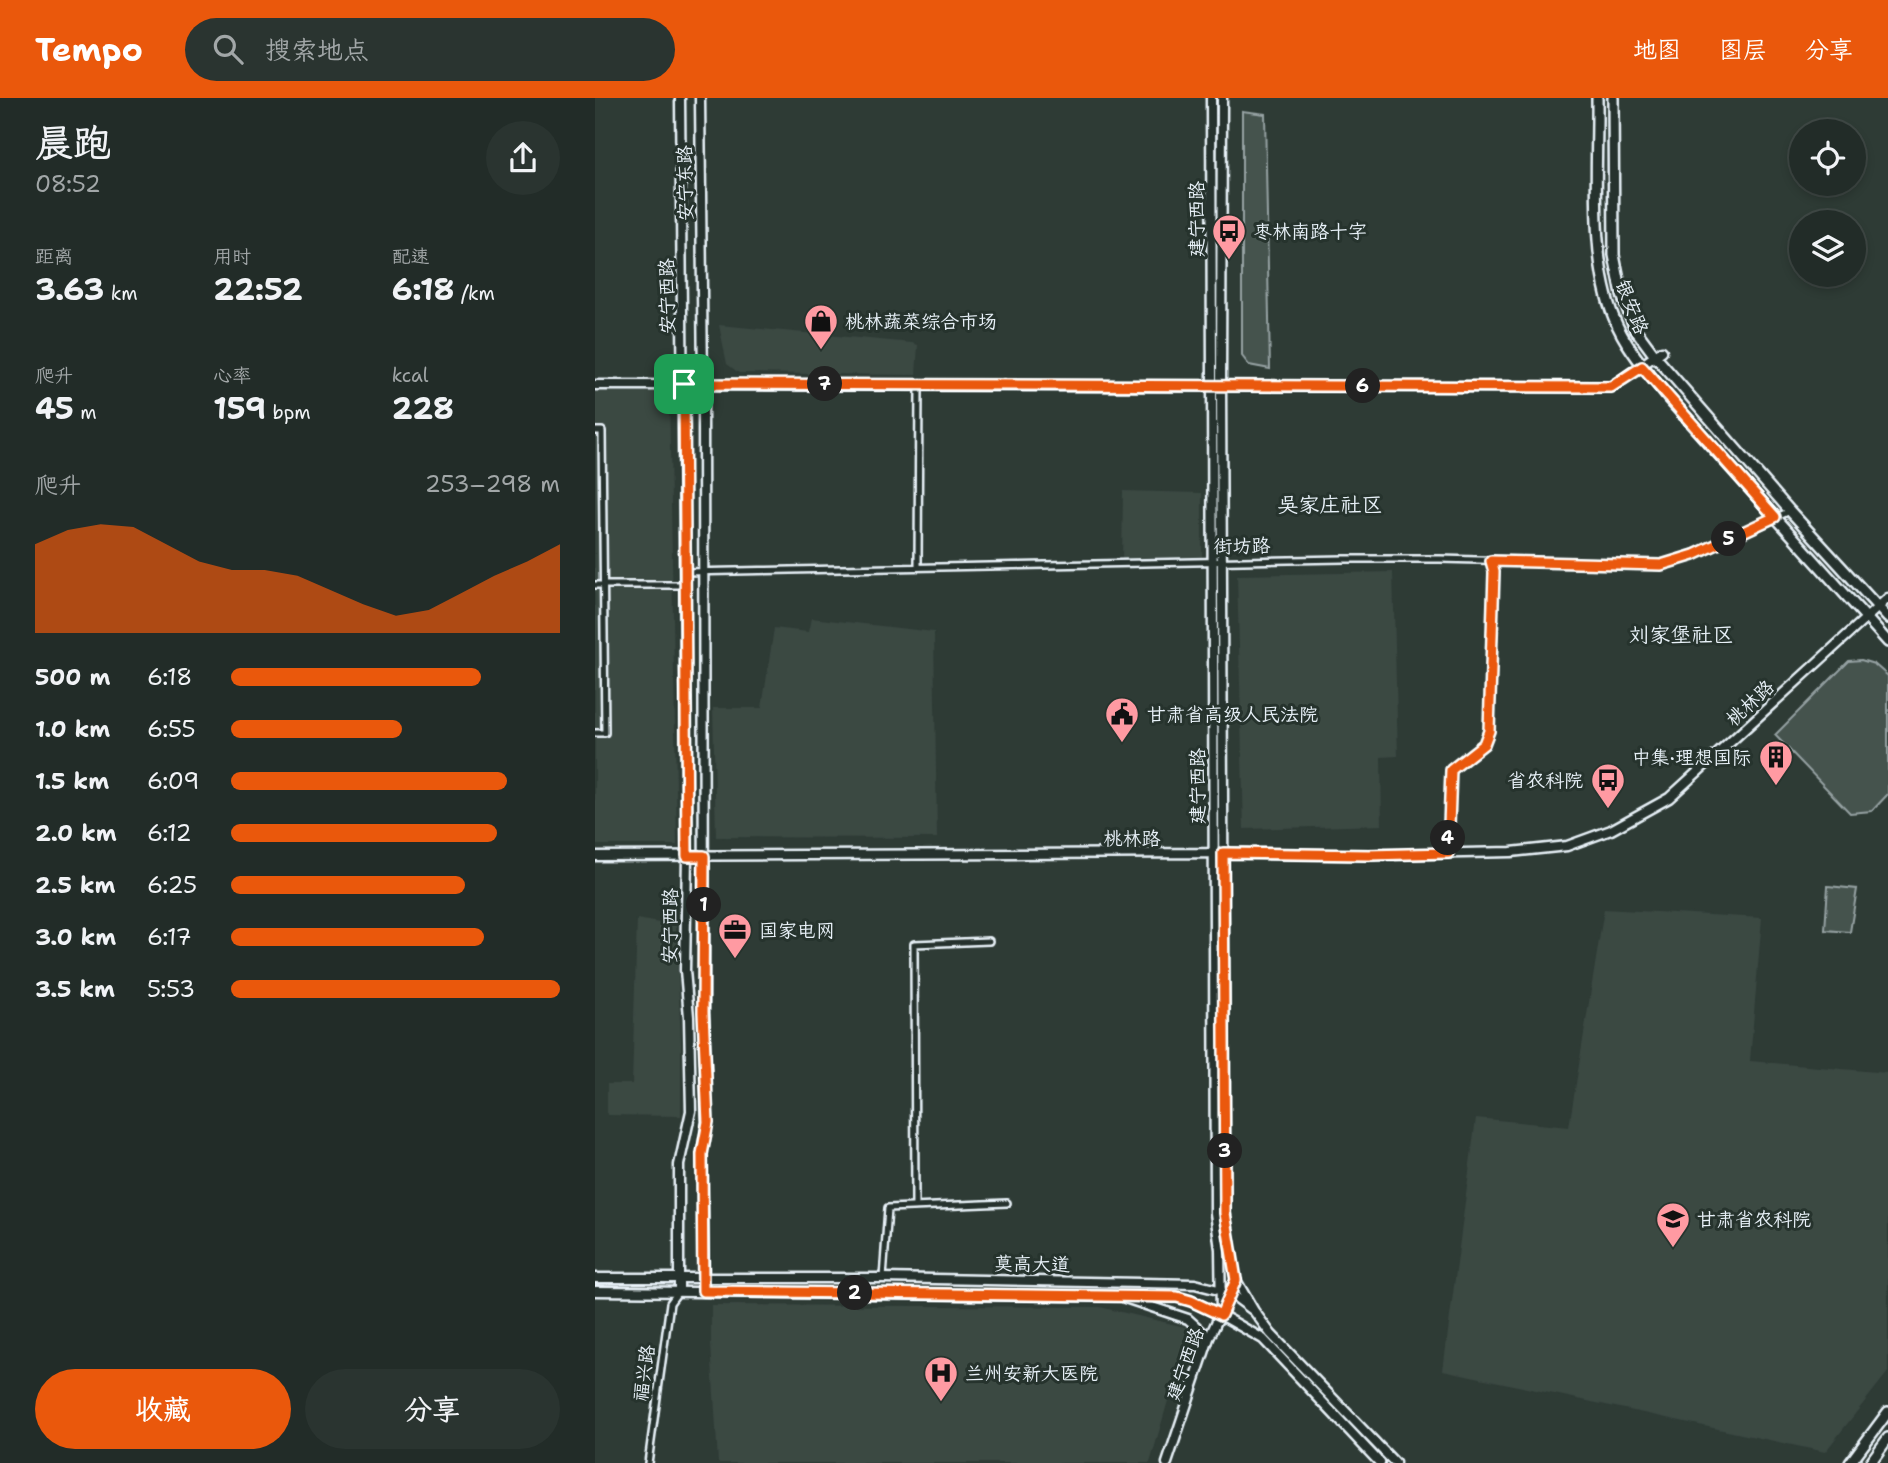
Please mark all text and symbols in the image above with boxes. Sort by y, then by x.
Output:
search box [185,18,675,81]
text: Tempo [35,27,143,72]
icon: search [209,30,247,68]
text: 搜索地点 [265,32,369,67]
text: 地图 [1633,34,1681,66]
text: 图层 [1719,34,1767,66]
text: 分享 [1805,34,1853,66]
text: 晨跑 [35,117,111,168]
map controls [1789,119,1866,287]
button: locate [1789,119,1866,196]
button: share [486,121,560,195]
street label: 安宁东路 [672,145,698,221]
text: 08:52 [35,169,101,199]
street label: 建宁西路 [1184,181,1209,257]
button: layers [1789,210,1866,287]
bus stop icon: 枣林南路十字 [1210,212,1248,261]
place label: 枣林南路十字 [1253,219,1367,244]
text: 距离 [35,244,73,269]
text: 用时 [213,244,251,269]
text: 配速 [392,244,430,269]
street label: 安宁西路 [654,258,680,334]
text: 3.63 [35,269,104,310]
text: 22:52 [213,269,303,310]
text: 6:18 [392,269,455,310]
street label: 银安路 [1610,276,1654,338]
text: km [104,281,138,306]
text: /km [455,281,495,306]
shop icon: 桃林蔬菜综合市场 [802,302,840,351]
place label: 桃林蔬菜综合市场 [845,309,997,334]
pin [654,354,714,414]
text: 爬升 [35,363,73,388]
text: 心率 [213,363,251,388]
text: kcal [392,363,429,388]
icon: arrive [665,365,703,403]
pin: 7 [807,366,842,402]
pin: 6 [1345,368,1381,404]
text: 7 [818,371,831,396]
text: 6 [1356,373,1369,398]
text: 45 [35,388,74,429]
text: 159 [213,388,266,429]
text: 228 [392,388,454,429]
text: m [74,400,97,425]
text: bpm [266,400,311,425]
text: 253–298 m [425,469,560,499]
text: 爬升 [35,470,81,500]
district label: 吴家庄社区 [1278,491,1383,519]
pin: 5 [1711,522,1747,556]
text: 5 [1723,526,1734,551]
street label: 街坊路 [1213,533,1271,559]
district label: 刘家堡社区 [1629,621,1734,649]
text: 500 m [35,662,110,692]
text: 6:18 [147,662,192,692]
street label: 桃林路 [1721,674,1779,732]
public building icon: 甘肃省高级人民法院 [1103,695,1141,744]
place label: 甘肃省高级人民法院 [1147,702,1318,727]
text: 1.0 km [35,714,110,744]
text: 6:55 [147,714,196,744]
building icon: 中集·理想国际 [1757,738,1795,787]
place label: 中集·理想国际 [1632,745,1751,770]
street label: 建宁西路 [1185,748,1210,824]
bus stop icon: 省农科院 [1589,761,1627,810]
text: 1.5 km [35,766,109,796]
text: 6:09 [147,766,199,796]
place label: 省农科院 [1507,768,1583,793]
text: 2.0 km [35,818,117,848]
text: 6:12 [147,818,192,848]
pin: 4 [1431,820,1465,856]
text: 4 [1441,825,1454,850]
street label: 桃林路 [1103,826,1161,851]
text: 2.5 km [35,870,116,900]
text: 6:25 [147,870,197,900]
street label: 安宁西路 [657,888,683,964]
pin: 1 [687,888,721,922]
text: 1 [699,892,708,917]
office icon: 国家电网 [716,911,754,960]
place label: 国家电网 [759,918,835,943]
text: 3.0 km [35,922,116,952]
text: 6:17 [147,922,192,952]
text: 3.5 km [35,974,115,1004]
text: 5:53 [147,974,195,1004]
pin: 3 [1207,1134,1243,1168]
text: 3 [1218,1138,1231,1163]
school or university icon: 甘肃省农科院 [1654,1200,1692,1249]
place label: 甘肃省农科院 [1697,1207,1811,1232]
street label: 莫高大道 [994,1251,1070,1277]
pin: 2 [838,1276,873,1310]
text: 2 [848,1280,861,1305]
street label: 建宁西路 [1160,1324,1210,1404]
street label: 福兴路 [628,1343,660,1403]
hospital icon: 兰州安新大医院 [922,1354,960,1403]
place label: 兰州安新大医院 [965,1361,1098,1386]
button: 收藏 [35,1369,291,1449]
button: 分享 [305,1369,560,1449]

